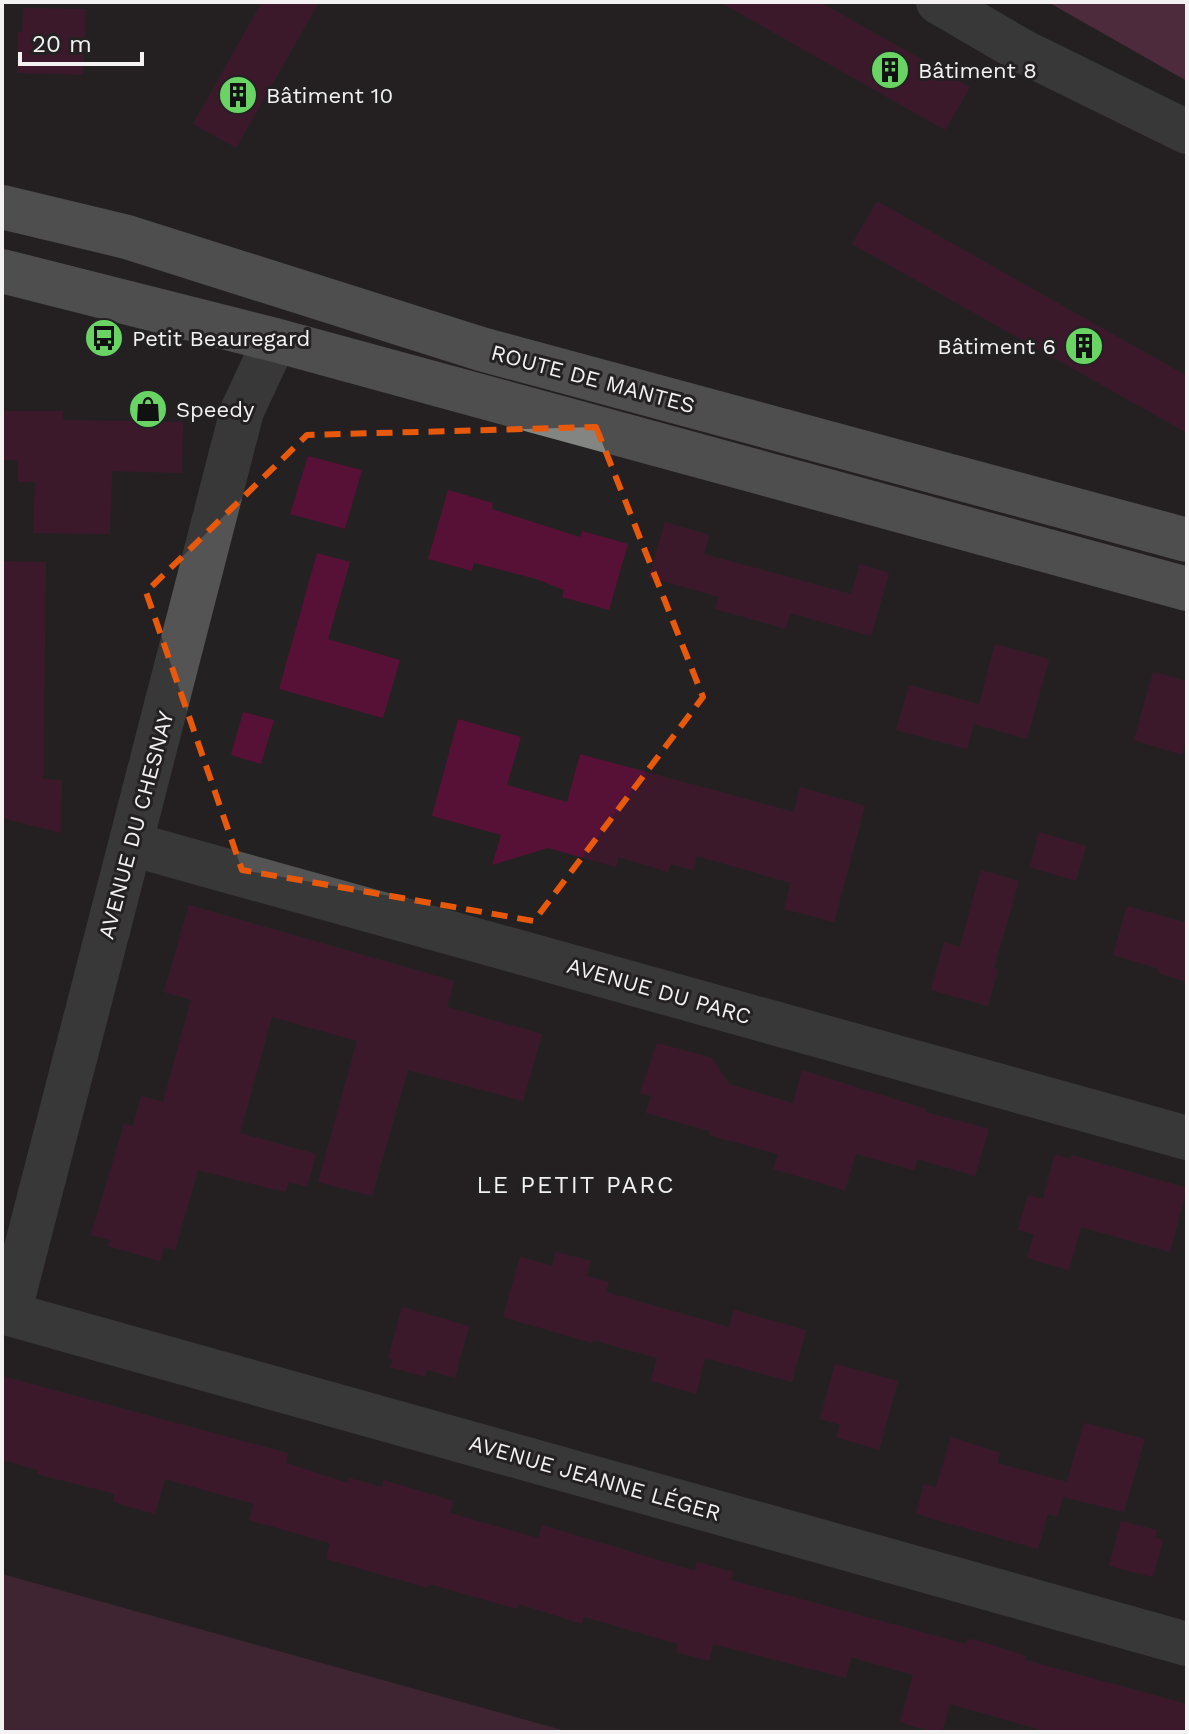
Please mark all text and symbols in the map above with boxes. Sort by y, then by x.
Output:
scale bar [20,16,142,66]
text: 20 m [32,30,92,58]
building icon: Bâtiment 8 [869,49,911,91]
place label: Bâtiment 8 [918,58,1037,83]
building icon: Bâtiment 10 [217,74,259,116]
place label: Bâtiment 10 [266,83,393,108]
bus stop icon: Petit Beauregard [83,317,125,359]
building icon: Bâtiment 6 [1063,325,1105,367]
place label: Petit Beauregard [132,326,310,351]
place label: Bâtiment 6 [937,334,1056,359]
street label: ROUTE DE MANTES [489,340,697,418]
shop icon: Speedy [127,388,169,430]
place label: Speedy [176,397,255,422]
street label: AVENUE DU CHESNAY [94,708,179,942]
street label: AVENUE DU PARC [564,953,754,1029]
district label: LE PETIT PARC [476,1171,676,1199]
street label: AVENUE JEANNE LÉGER [466,1430,724,1526]

